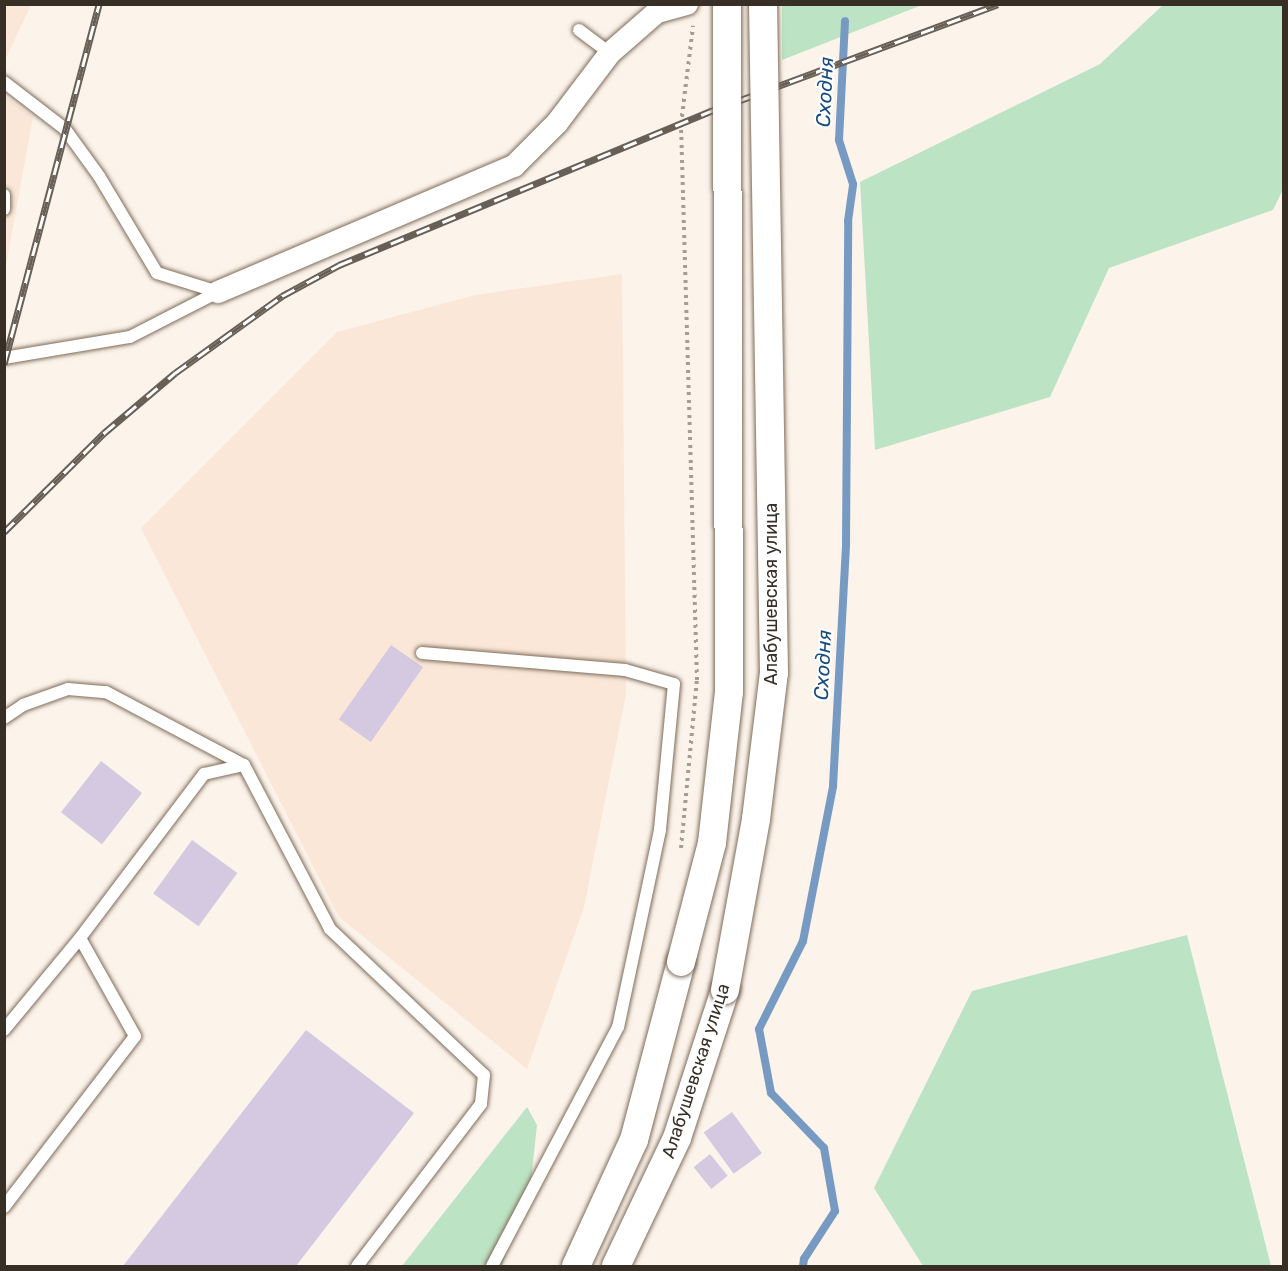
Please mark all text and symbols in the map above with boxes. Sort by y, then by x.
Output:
water label: Сходня [811,56,839,128]
street label: Алабушевская улица [760,503,782,685]
water label: Сходня [809,629,837,701]
street label: Алабушевская улица [658,981,734,1161]

